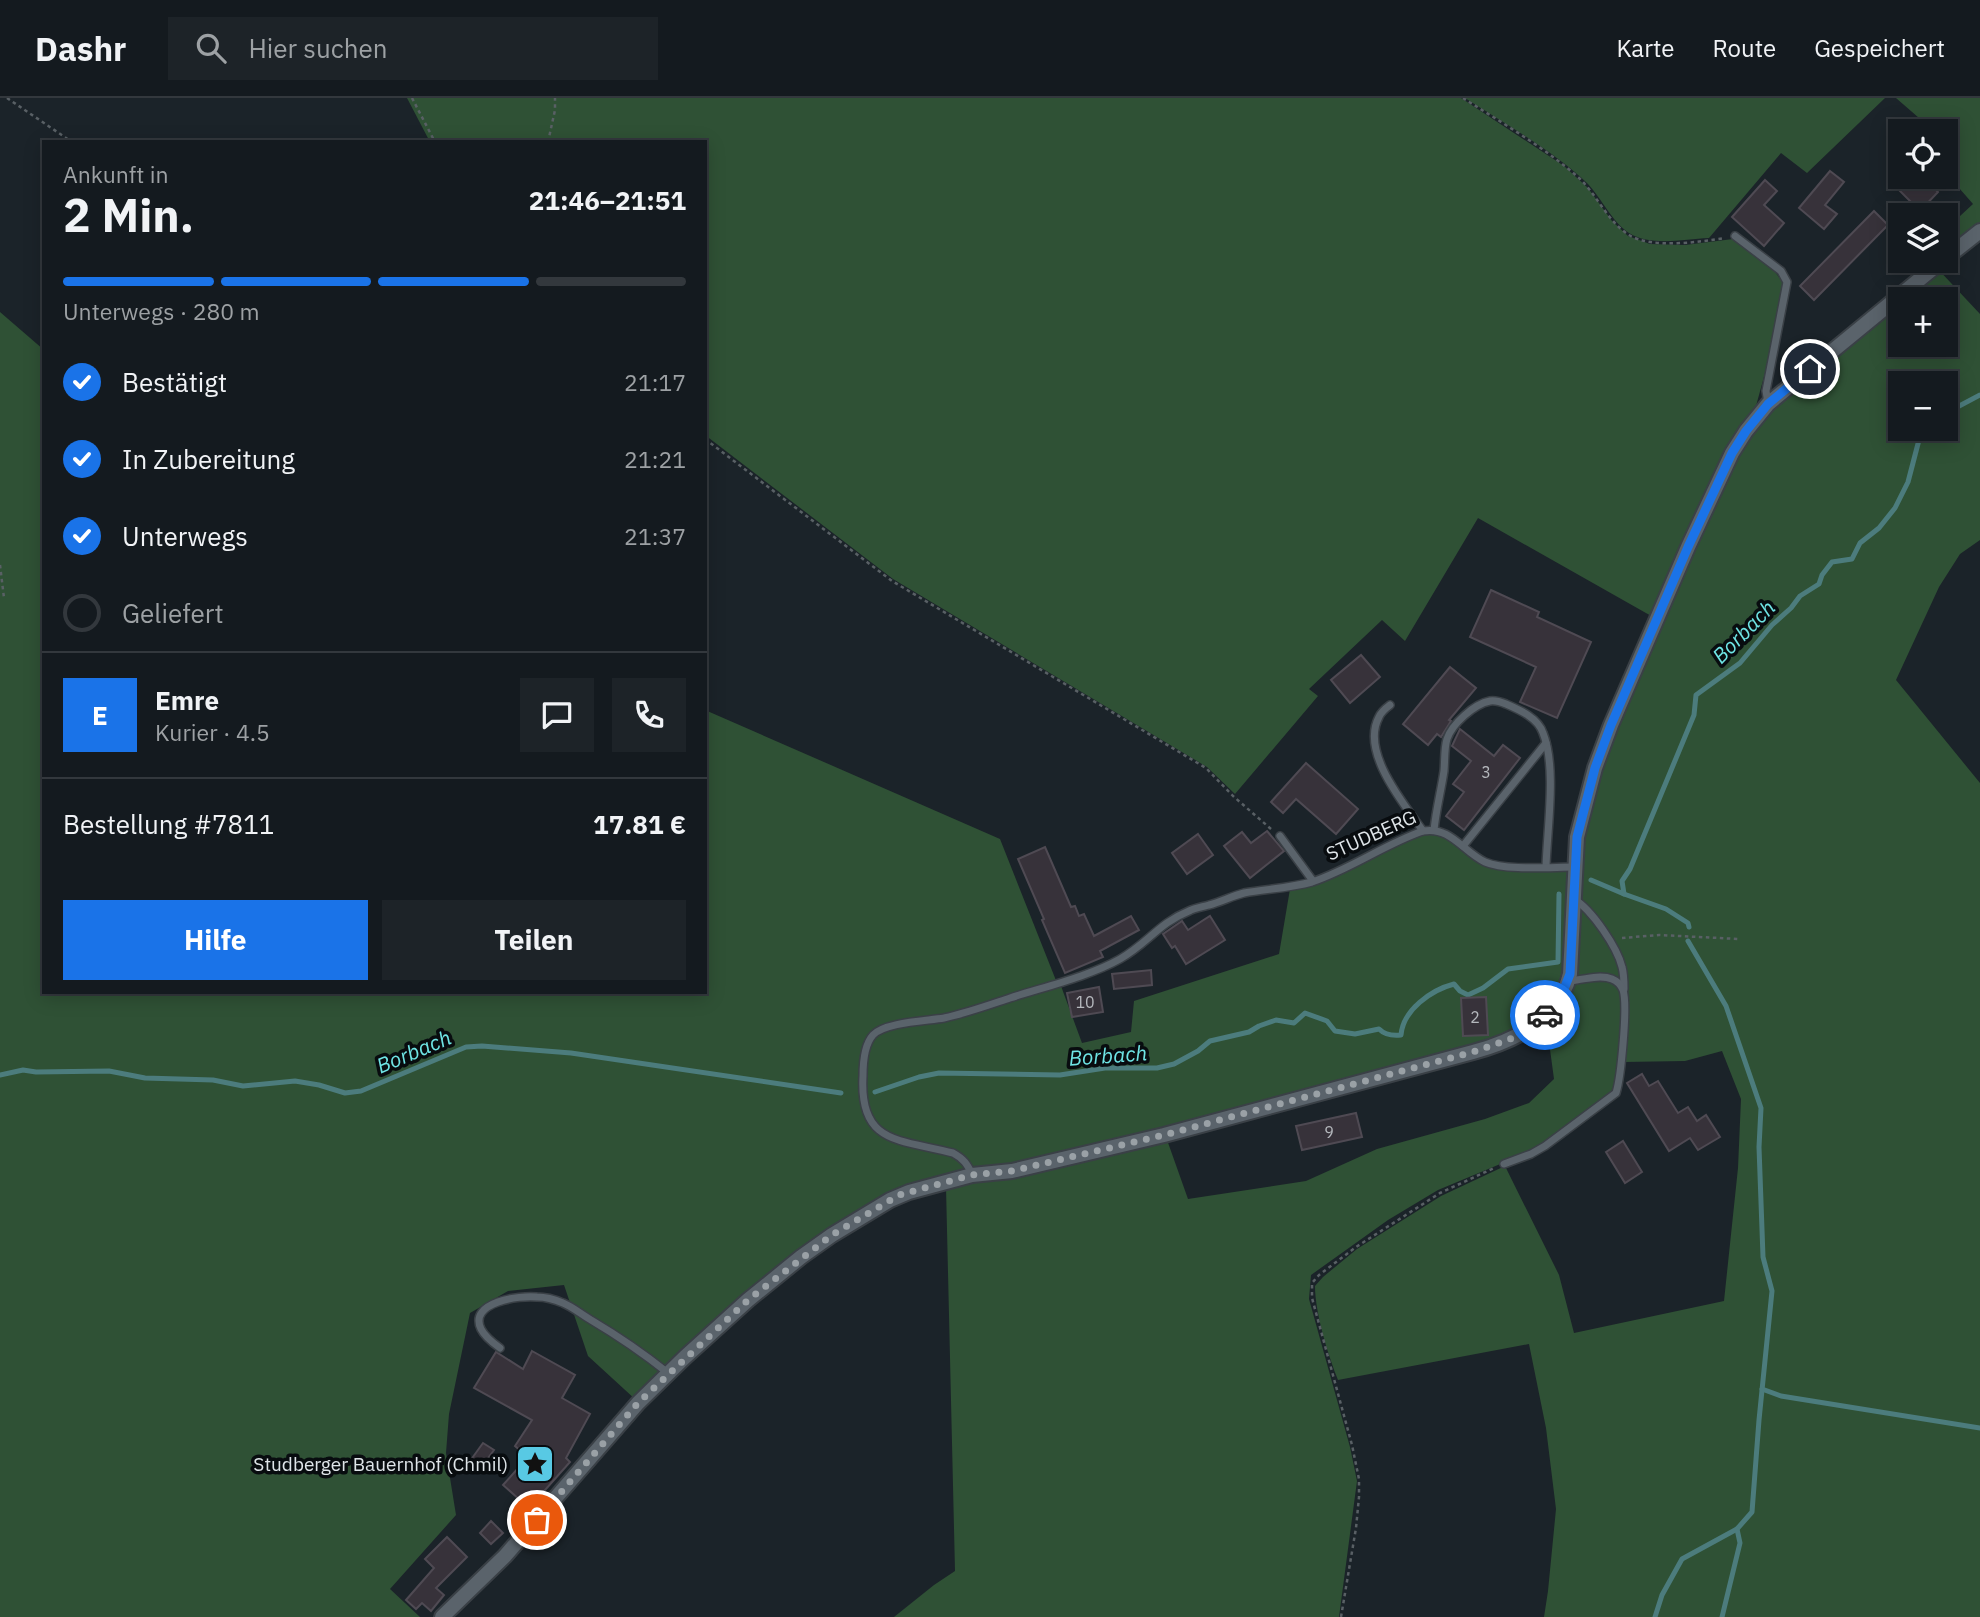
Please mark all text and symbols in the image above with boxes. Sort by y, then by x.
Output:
search box [168,17,658,80]
text: Dashr [35,27,126,70]
icon: search [192,29,230,67]
text: Hier suchen [248,31,388,65]
text: Karte [1616,32,1675,64]
text: Route [1713,32,1776,64]
text: Gespeichert [1814,32,1945,64]
map controls [1888,119,1958,441]
button: locate [1888,119,1958,189]
text: Ankunft in [63,159,169,189]
text: 21:46–21:51 [529,183,686,217]
text: 2 Min. [63,185,194,245]
button: layers [1888,203,1958,273]
button: + [1888,287,1958,357]
text: Unterwegs · 280 m [63,296,260,326]
pin [1780,339,1840,399]
icon: home [1791,350,1829,388]
icon: check [63,363,101,401]
text: Bestätigt [122,365,227,399]
text: 21:17 [624,367,686,397]
button: − [1888,371,1958,441]
icon: check [63,440,101,478]
text: In Zubereitung [122,442,295,476]
text: 21:21 [624,444,686,474]
icon: check [63,517,101,555]
text: Unterwegs [122,519,248,553]
text: 21:37 [624,521,686,551]
water label: Borbach [1706,594,1781,669]
text: Geliefert [122,596,224,630]
button: chat [520,678,594,752]
button: phone [612,678,686,752]
text: Emre [155,683,219,717]
text: E [92,698,108,732]
text: Kurier · 4.5 [155,717,270,747]
house number: 3 [1481,762,1491,782]
street label: STUDBERG [1322,805,1420,865]
text: Bestellung #7811 [63,807,274,841]
text: 17.81 € [593,807,686,841]
button: Hilfe [63,900,368,980]
button: Teilen [382,900,686,980]
courier [1510,980,1580,1050]
house number: 10 [1075,992,1095,1012]
icon: car [1526,996,1564,1034]
house number: 2 [1470,1007,1480,1027]
water label: Borbach [372,1023,455,1079]
water label: Borbach [1068,1038,1148,1072]
house number: 9 [1324,1122,1334,1142]
place icon: Studberger Bauernhof (Chmil) [514,1443,556,1485]
place label: Studberger Bauernhof (Chmil) [253,1452,508,1476]
pin [507,1490,567,1550]
icon: bag [518,1501,556,1539]

